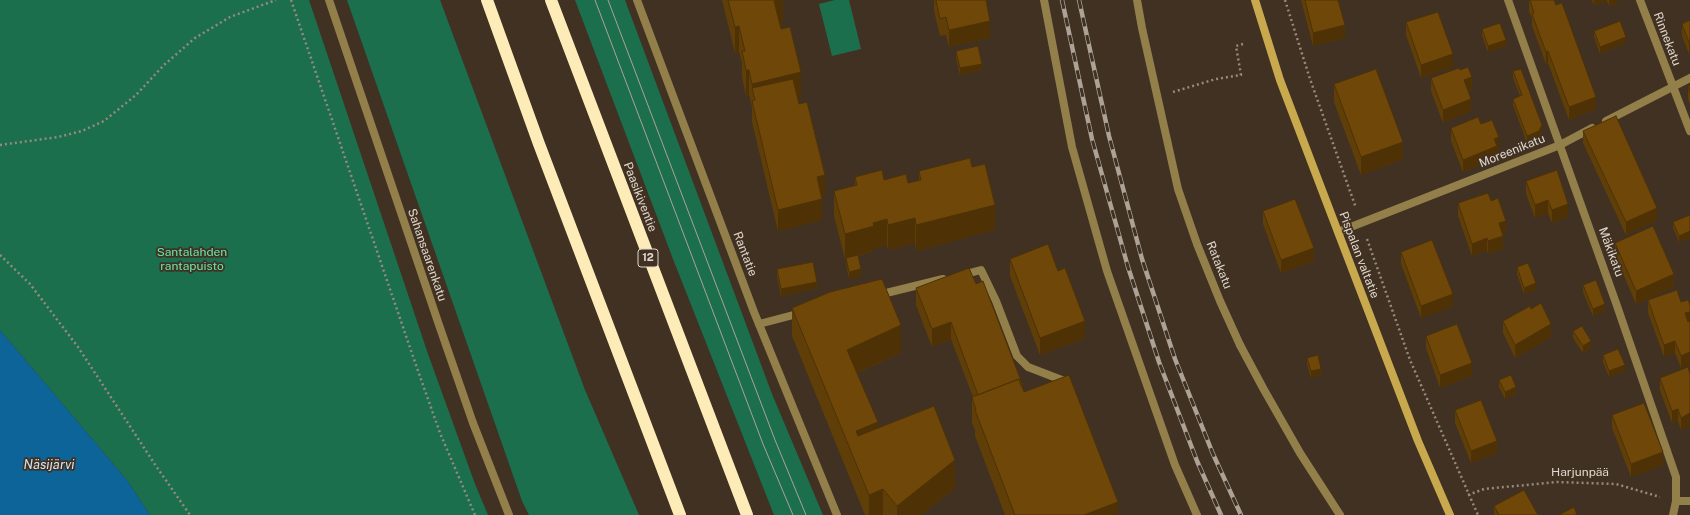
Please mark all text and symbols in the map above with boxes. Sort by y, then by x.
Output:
street label: Rinnekatu [1650,10,1684,68]
street label: Moreenikatu [1477,131,1547,171]
street label: Paasikiventie [620,160,660,234]
street label: Sahansaarenkatu [404,207,450,303]
street label: Pispalan valtatie [1336,210,1382,300]
street label: Mäkikatu [1595,225,1627,279]
street label: Rantatie [730,230,760,278]
street label: Ratakatu [1203,239,1235,291]
park label: Santalahden rantapuisto [157,245,227,273]
road number: 12 [638,249,658,267]
water label: Näsijärvi [24,457,74,473]
street label: Harjunpää [1551,465,1609,479]

